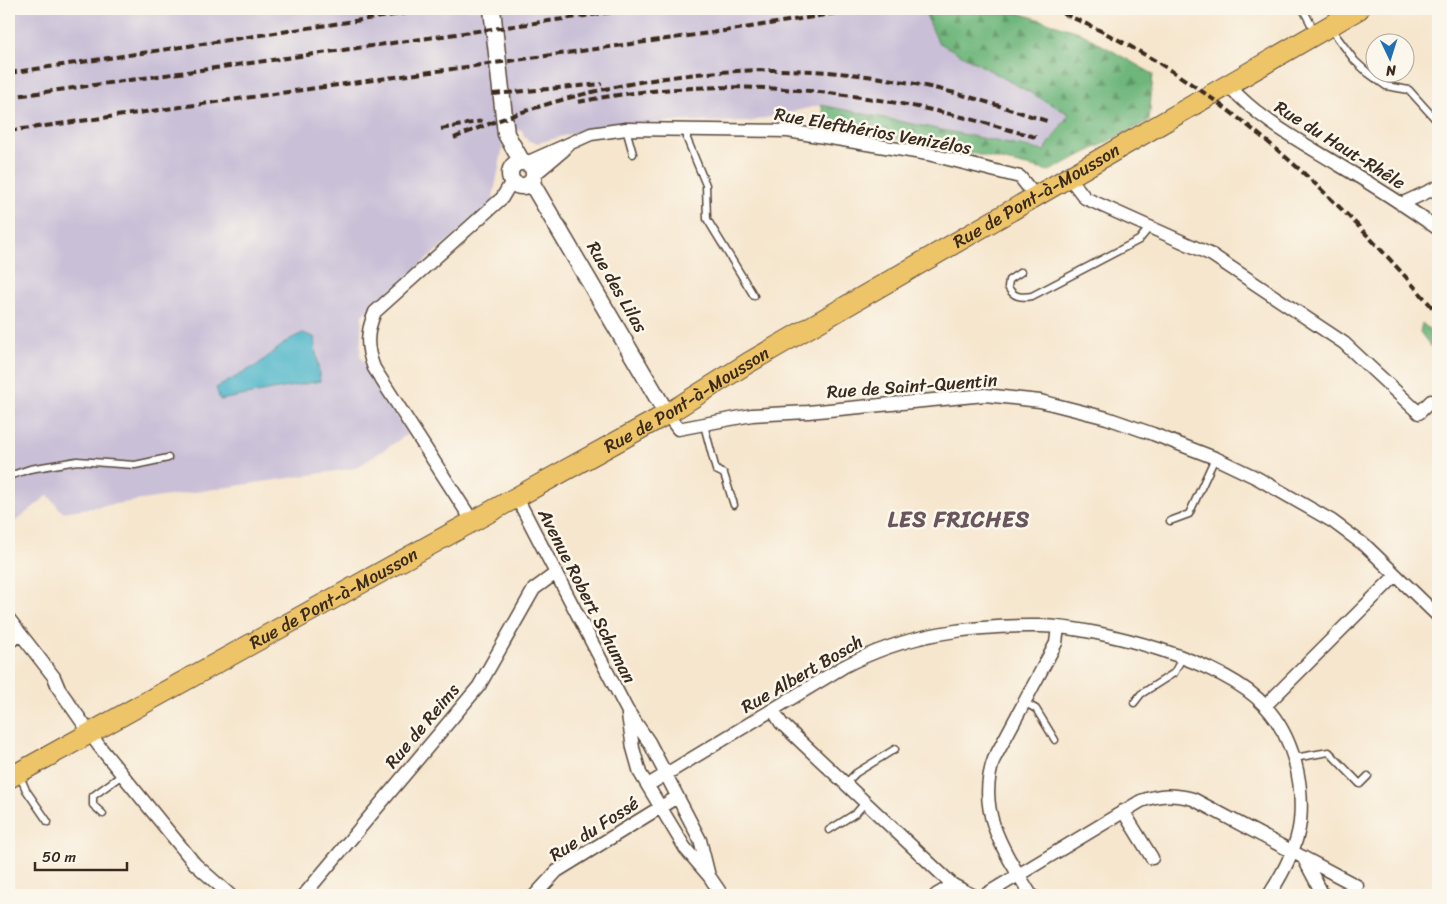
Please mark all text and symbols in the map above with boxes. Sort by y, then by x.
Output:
north arrow [1364,32,1414,82]
text: N [1385,58,1398,83]
street label: Rue du Haut-Rhêle [1268,92,1412,198]
street label: Rue Elefthérios Venizélos [772,98,975,164]
street label: Rue de Pont-à-Mousson [947,135,1126,257]
street label: Rue des Lilas [578,235,657,340]
street label: Rue de Pont-à-Mousson [598,338,776,462]
street label: Rue de Saint-Quentin [826,364,999,408]
district label: LES FRICHES [888,500,1030,539]
street label: Avenue Robert Schuman [528,502,645,689]
street label: Rue de Pont-à-Mousson [243,539,424,658]
street label: Rue Albert Bosch [735,626,869,722]
street label: Rue de Reims [376,676,468,776]
street label: Rue du Fossé [542,788,646,870]
scale bar [35,839,128,871]
text: 50 m [42,844,77,870]

